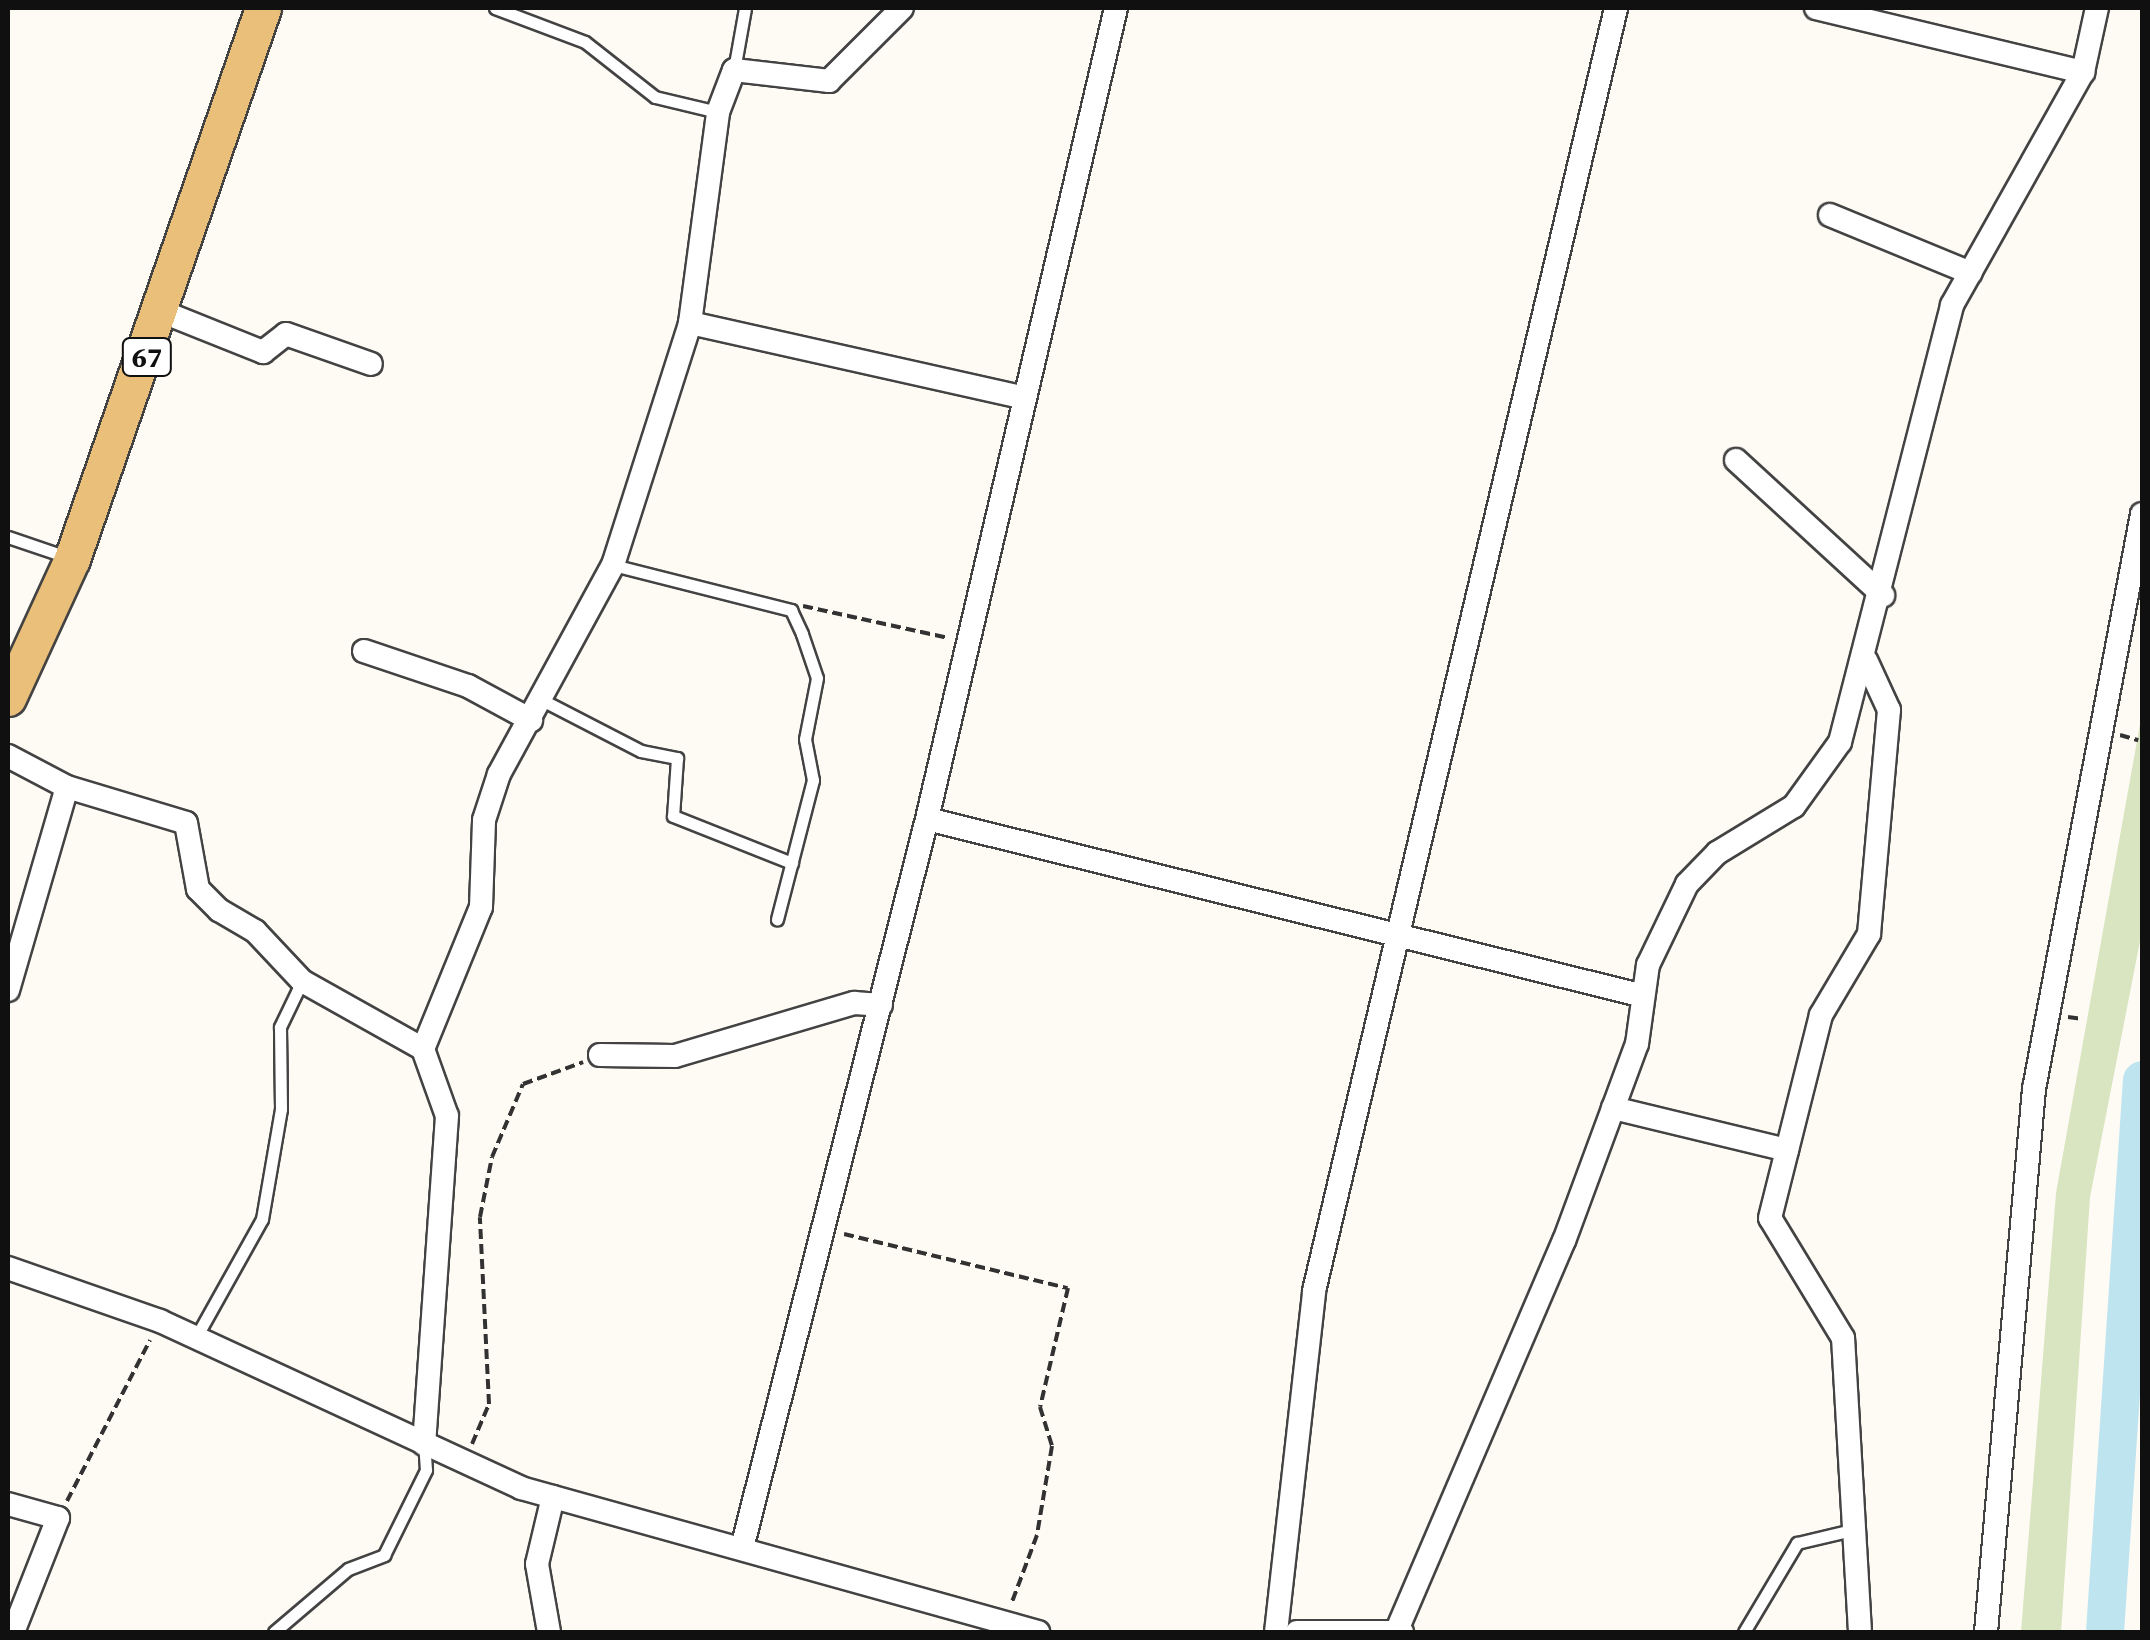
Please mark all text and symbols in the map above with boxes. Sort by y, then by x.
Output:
road number: 67 [120,334,174,380]

